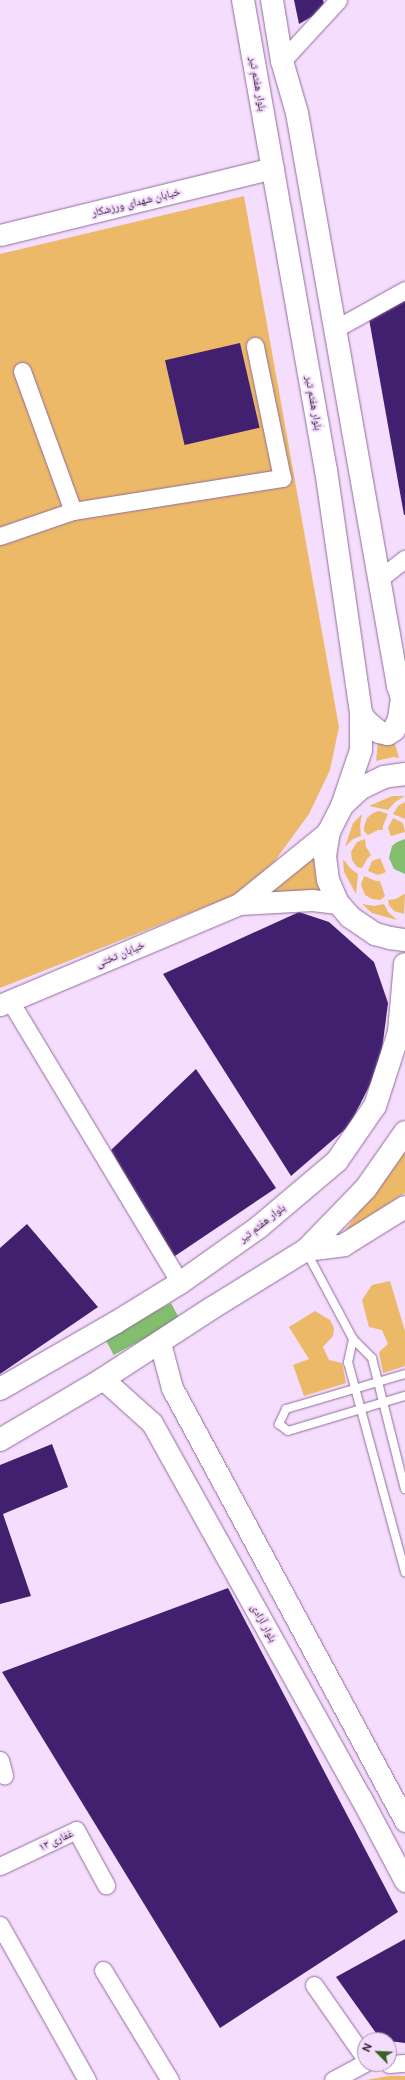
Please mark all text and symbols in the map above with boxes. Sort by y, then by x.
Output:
street label: بلوار هفتم تیر [247,56,269,112]
street label: خیابان شهدای ورزشکار [90,185,182,219]
street label: بلوار هفتم تیر [303,375,325,431]
street label: خیابان تختی [94,938,146,970]
street label: بلوار هفتم تیر [236,1201,288,1245]
street label: بلوار آزادی [248,1602,280,1644]
street label: غفاری ۱۳ [37,1826,75,1854]
north arrow [357,2032,397,2072]
text: N [359,2041,375,2054]

